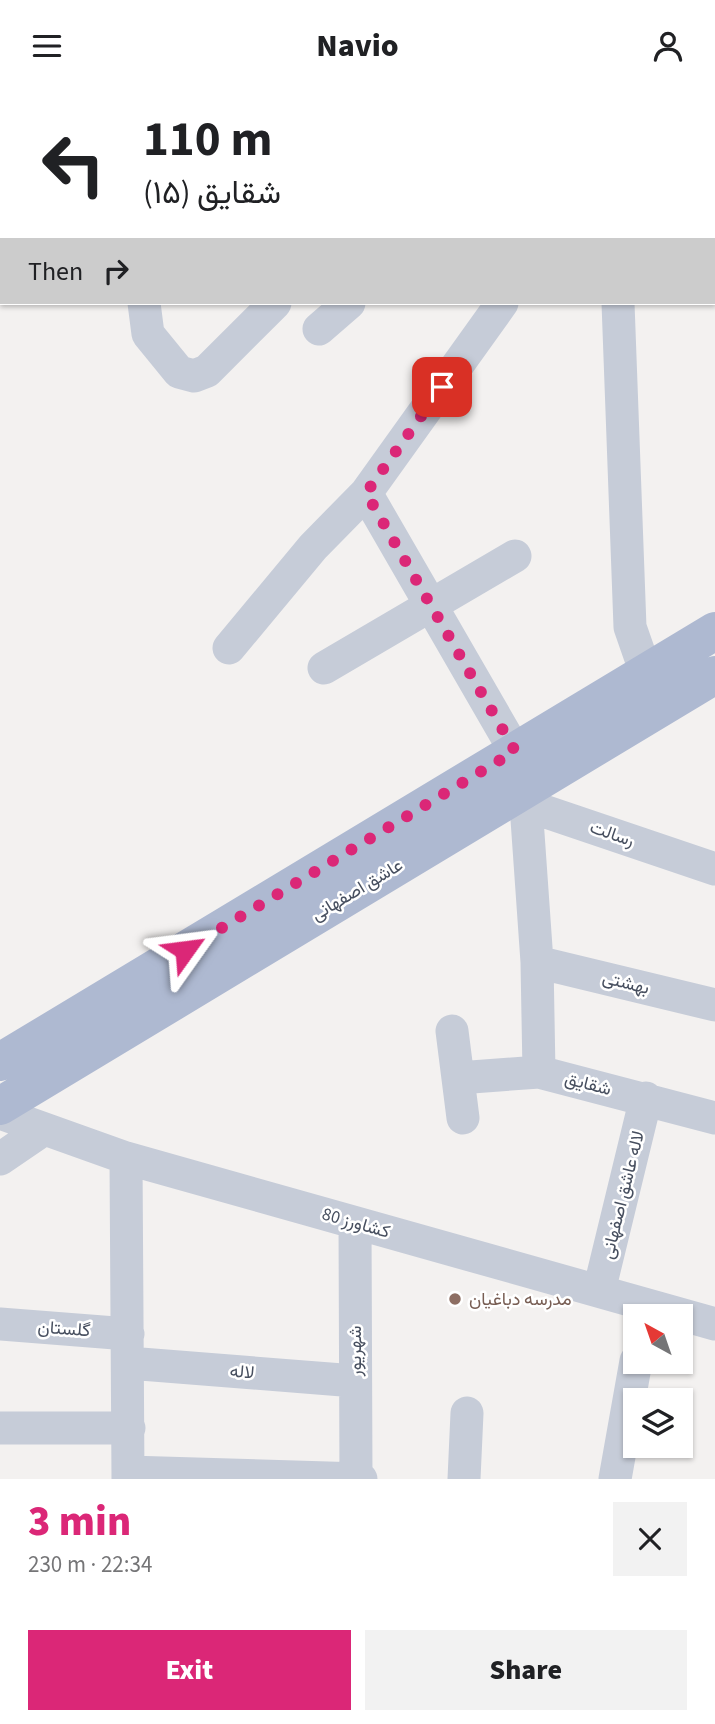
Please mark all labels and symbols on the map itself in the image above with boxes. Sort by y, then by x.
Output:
pin [412,357,472,417]
street label: رسالت [586,815,638,853]
street label: عاشق اصفهانی [306,853,408,927]
position arrow [148,913,222,987]
street label: بهشتی [600,965,652,1001]
street label: شقایق [562,1066,614,1102]
street label: لاله عاشق اصفهانی [595,1128,651,1262]
street label: کشاورز 80 [319,1201,393,1245]
place label: مدرسه دباغیان [469,1287,572,1312]
marker: مدرسه دباغیان [447,1291,463,1307]
north arrow [623,1304,693,1374]
street label: گلستان [37,1315,91,1343]
street label: شهریور [343,1326,368,1377]
street label: لاله [229,1358,255,1386]

